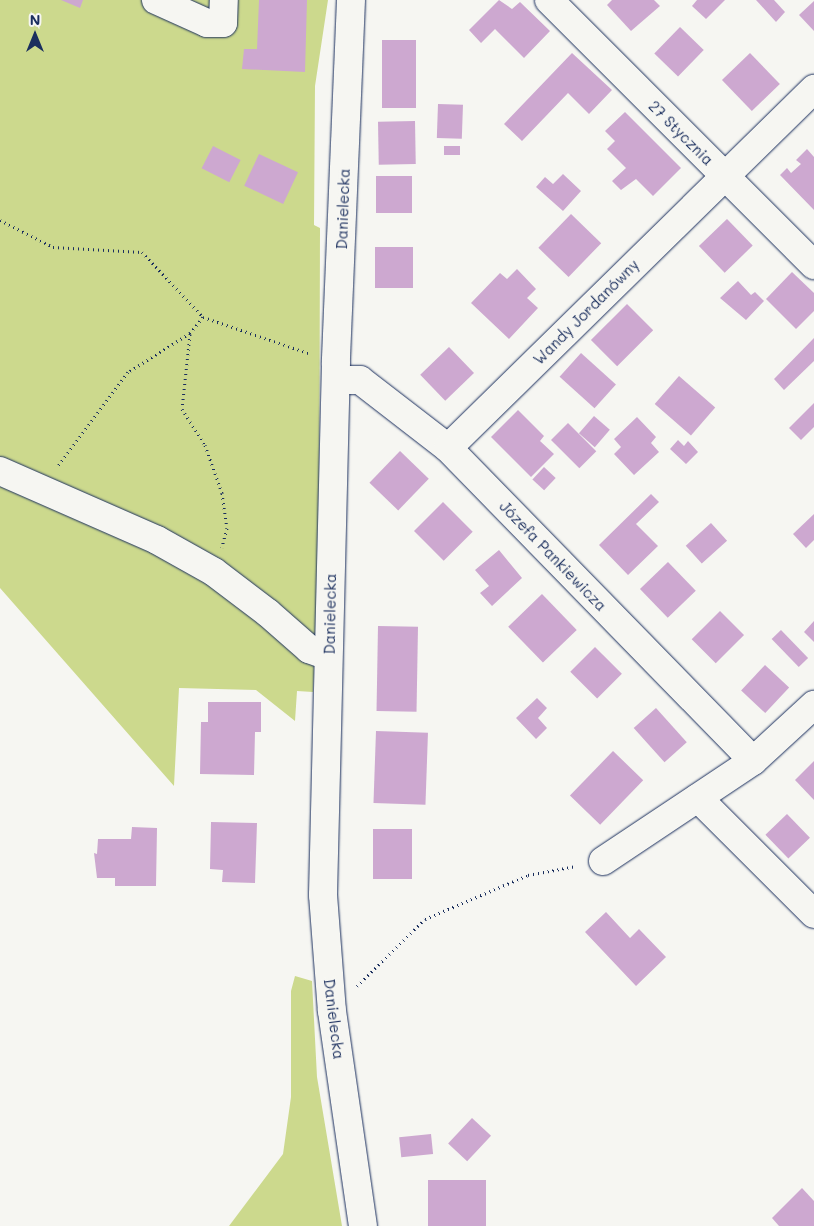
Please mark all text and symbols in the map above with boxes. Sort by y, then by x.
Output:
north arrow [10,10,60,60]
text: N [30,10,40,29]
street label: 27 Stycznia [645,97,717,169]
street label: Danielecka [333,168,353,250]
street label: Wandy Jordanówny [530,256,642,368]
street label: Józefa Pankiewicza [496,497,610,615]
street label: Danielecka [320,573,340,655]
street label: Danielecka [320,978,348,1060]

